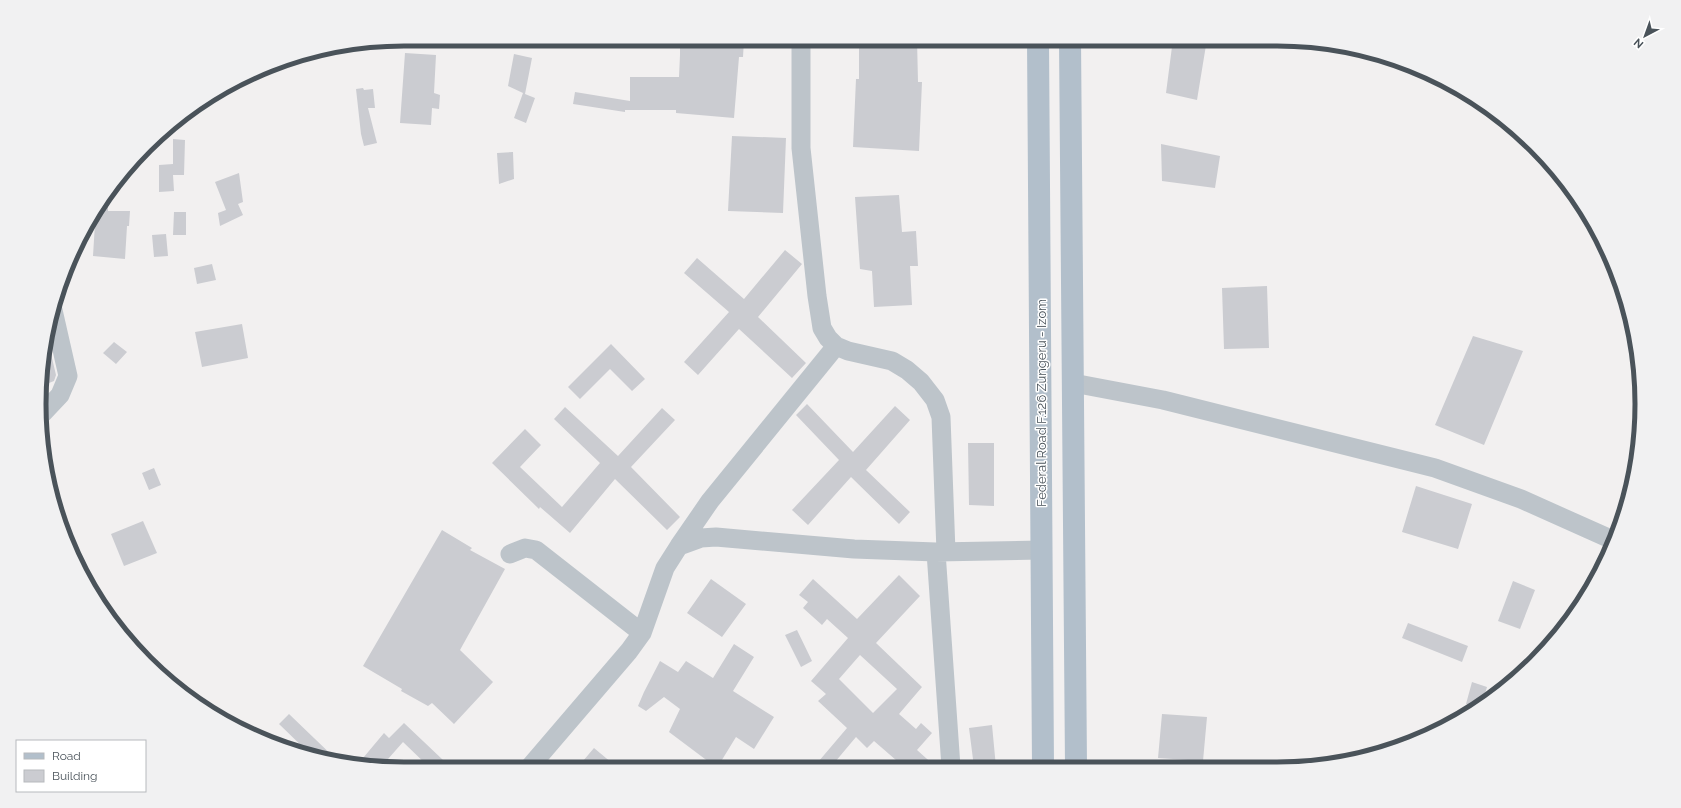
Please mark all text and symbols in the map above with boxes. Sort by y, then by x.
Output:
north arrow [1625,16,1665,56]
text: N [1631,36,1646,51]
street label: Federal Road F.126 Zungeru - Izom [1034,299,1049,507]
legend [16,740,146,792]
text: Road [52,749,81,763]
text: Building [52,769,98,783]

